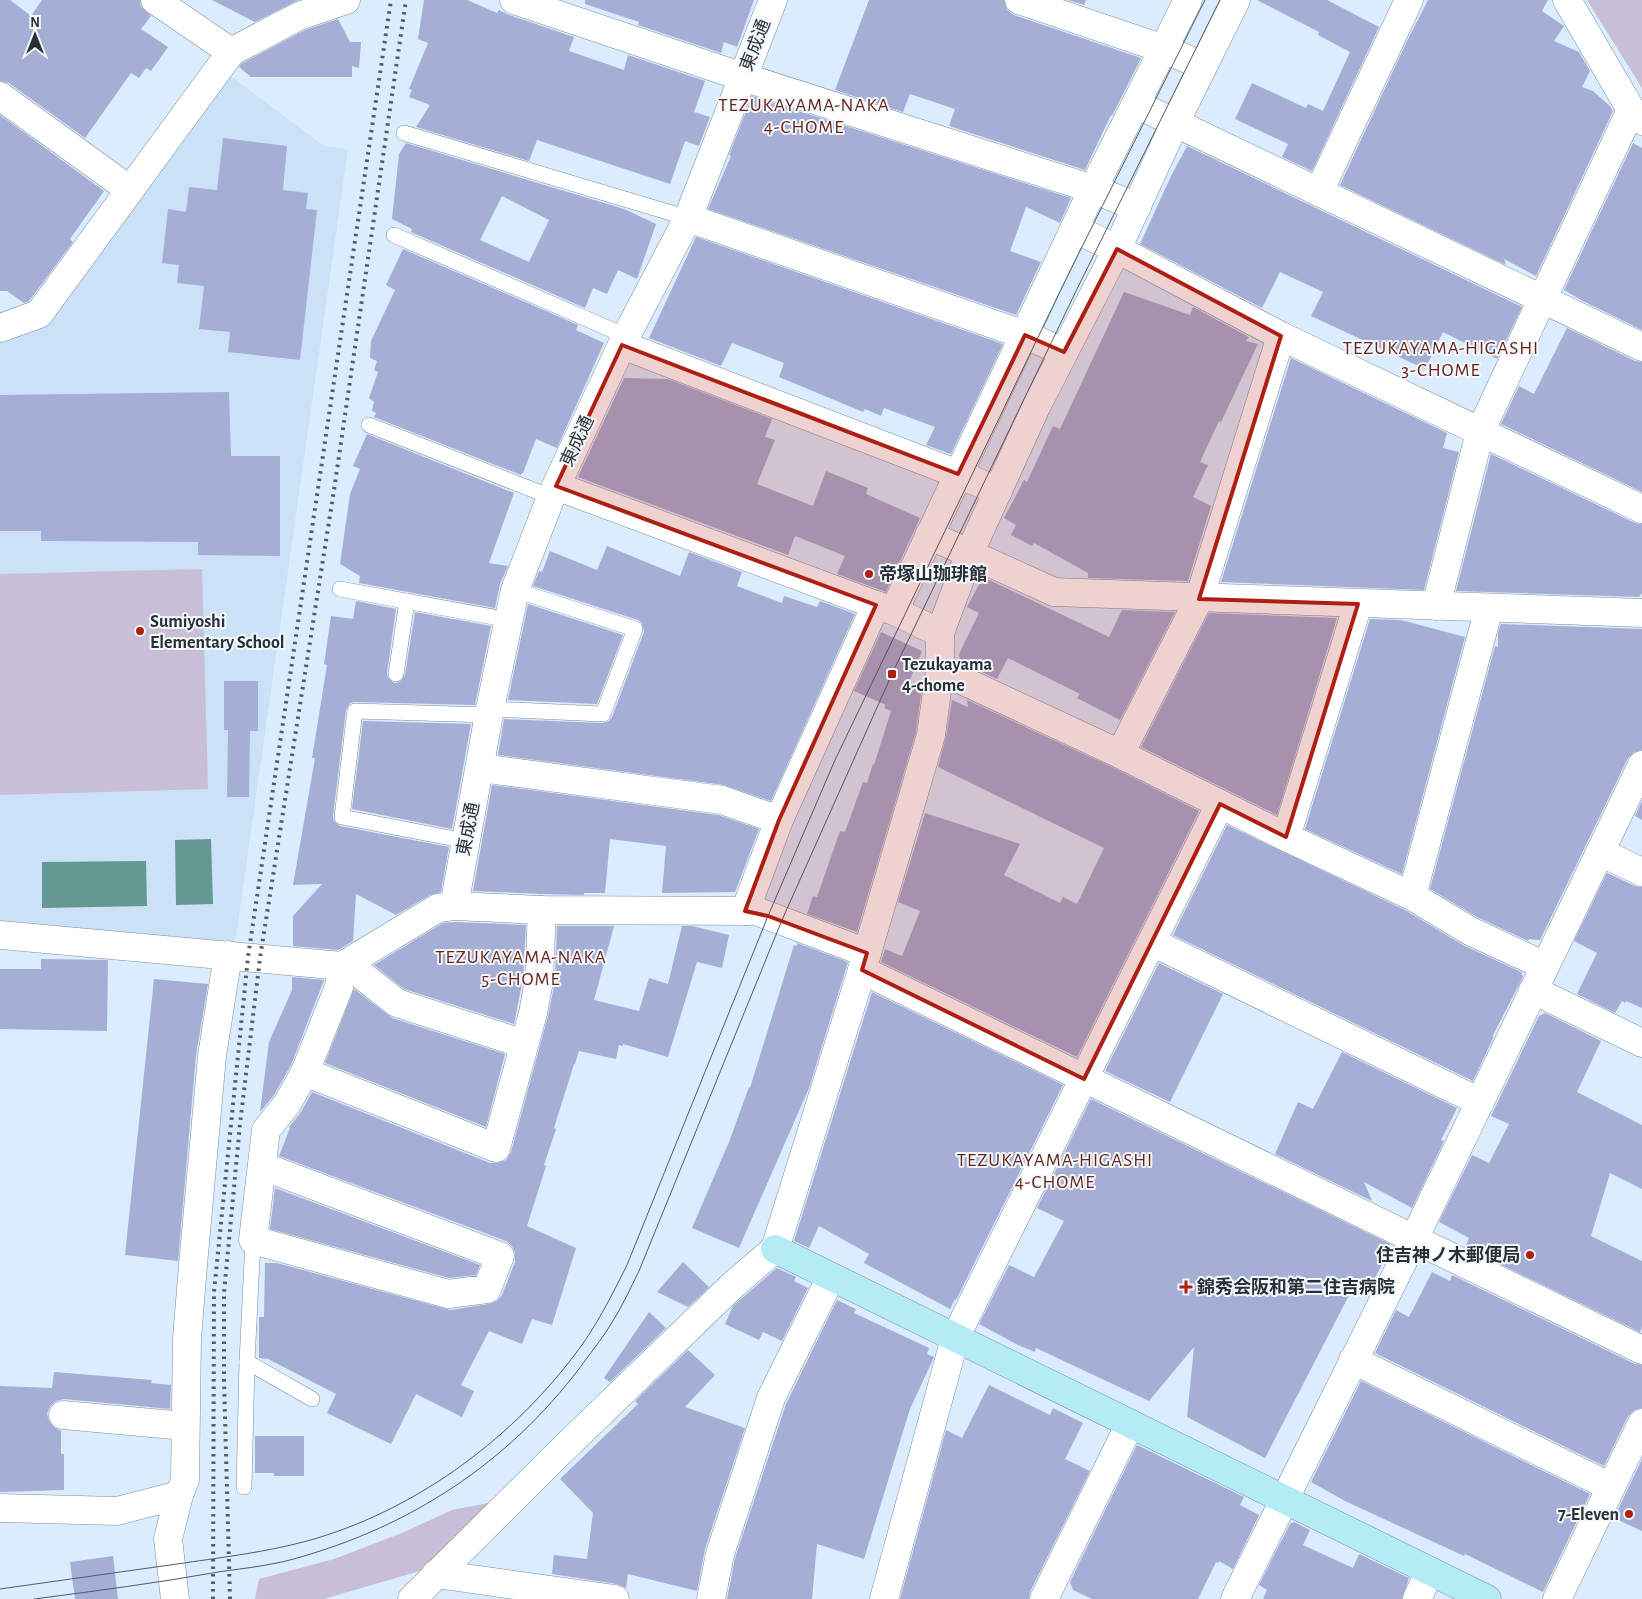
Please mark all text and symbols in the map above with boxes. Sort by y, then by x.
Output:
north arrow [10,10,60,60]
text: N [30,16,40,30]
street label: 東成通 [737,17,774,74]
district label: TEZUKAYAMA-NAKA 4-CHOME [718,96,890,137]
district label: TEZUKAYAMA-HIGASHI 3-CHOME [1343,339,1539,380]
street label: 東成通 [557,413,597,470]
place label: 帝塚山珈琲館 [879,565,987,584]
marker: 帝塚山珈琲館 [863,568,875,580]
place label: Sumiyoshi Elementary School [150,613,285,652]
marker: Sumiyoshi Elementary School [134,625,146,637]
place label: Tezukayama 4-chome [902,656,992,695]
marker: Tezukayama 4-chome [886,668,898,680]
street label: 東成通 [454,801,483,857]
district label: TEZUKAYAMA-NAKA 5-CHOME [435,948,607,989]
district label: TEZUKAYAMA-HIGASHI 4-CHOME [957,1151,1153,1192]
place label: 住吉神ノ木郵便局 [1376,1245,1520,1265]
marker: 住吉神ノ木郵便局 [1524,1249,1536,1261]
place label: 錦秀会阪和第二住吉病院 [1197,1277,1395,1297]
marker: 錦秀会阪和第二住吉病院 [1179,1280,1193,1294]
place label: 7-Eleven [1558,1506,1619,1524]
marker: 7-Eleven [1623,1508,1635,1520]

